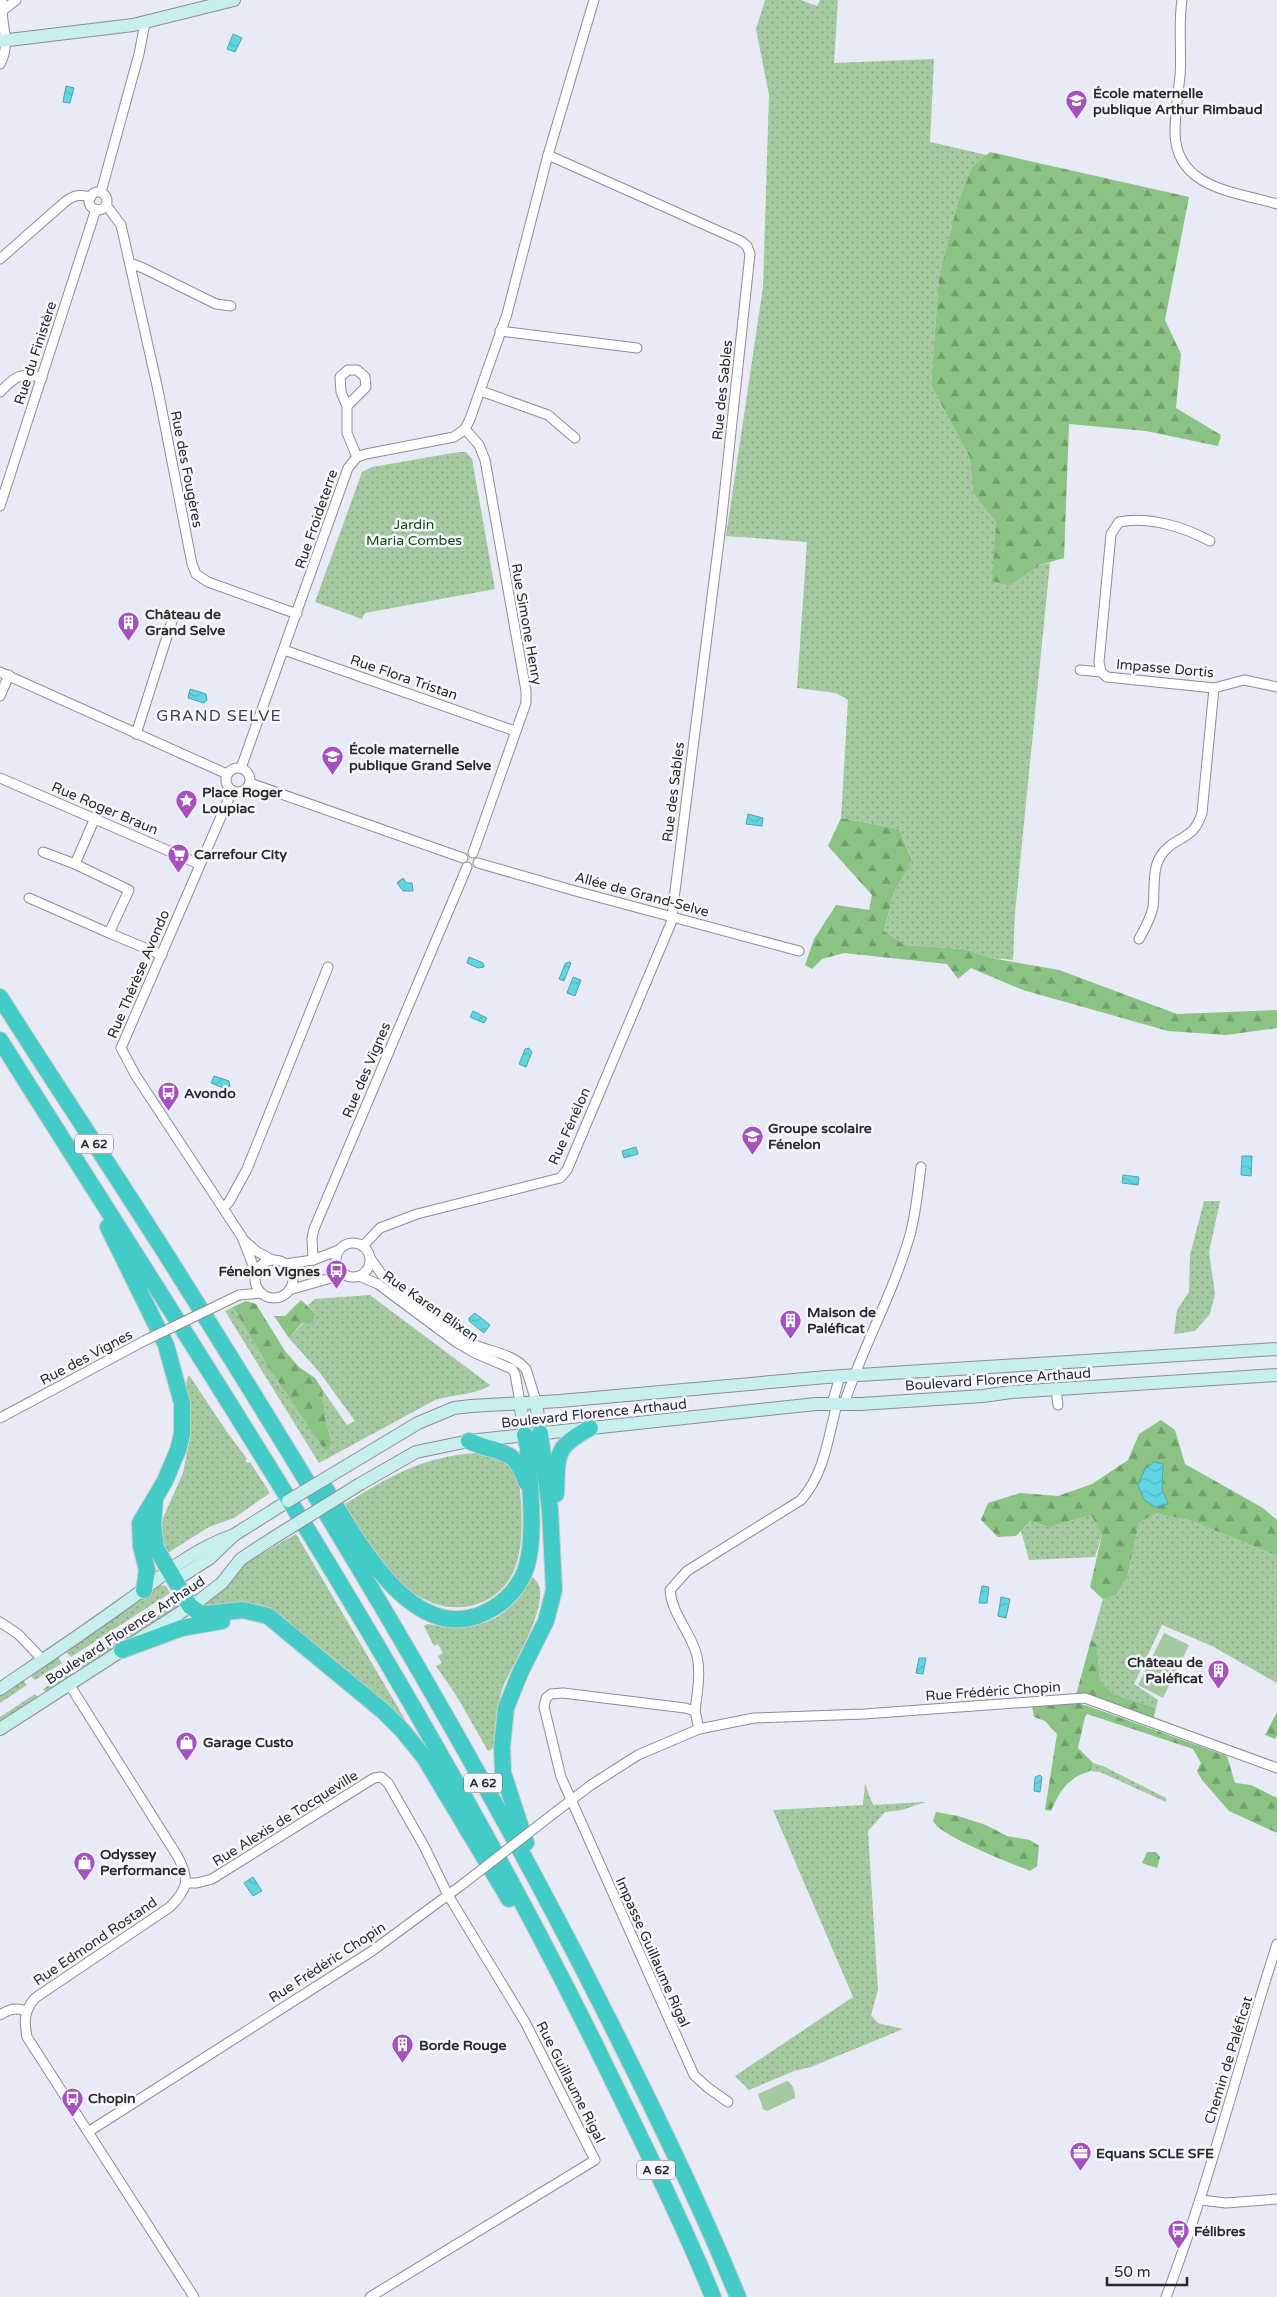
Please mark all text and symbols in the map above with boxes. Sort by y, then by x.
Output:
place label: École maternelle publique Arthur Rimbaud [1093,85,1263,118]
school or university icon: École maternelle publique Arthur Rimbaud [1065,89,1089,120]
street label: Rue du Finistère [11,299,60,407]
street label: Rue des Sables [709,339,736,441]
street label: Rue des Fougères [167,409,206,529]
street label: Rue Froideterre [292,467,341,571]
park label: Jardin Maria Combes [366,516,462,549]
street label: Rue Simone Henry [507,562,546,687]
place label: Château de Grand Selve [145,606,225,639]
building icon: Château de Grand Selve [117,610,141,641]
street label: Rue Flora Tristan [348,651,460,704]
street label: Impasse Dortis [1115,656,1215,681]
district label: GRAND SELVE [156,706,282,726]
place label: École maternelle publique Grand Selve [349,741,491,774]
street label: Rue des Sables [659,741,688,843]
school or university icon: École maternelle publique Grand Selve [321,745,345,776]
street label: Rue Roger Braun [49,778,161,839]
place label: Place Roger Loupiac [202,784,283,817]
place icon: Place Roger Loupiac [174,788,198,819]
supermarket icon: Carrefour City [166,842,190,873]
place label: Carrefour City [194,846,288,863]
street label: Allée de Grand-Selve [573,868,711,921]
street label: Rue Thérèse Avondo [104,907,173,1041]
street label: Rue des Vignes [339,1020,394,1121]
bus stop icon: Avondo [156,1081,180,1112]
place label: Avondo [184,1085,236,1102]
street label: Rue Fénélon [545,1085,594,1168]
place label: Groupe scolaire Fénelon [768,1120,872,1153]
school or university icon: Groupe scolaire Fénelon [740,1124,764,1155]
road number: A 62 [75,1134,113,1154]
bus stop icon: Fénelon Vignes [324,1259,348,1290]
place label: Fénelon Vignes [218,1263,320,1280]
street label: Rue Karen Blixen [380,1267,482,1346]
place label: Maison de Paléficat [807,1304,876,1337]
building icon: Maison de Paléficat [779,1308,803,1339]
street label: Rue des Vignes [37,1326,136,1389]
street label: Boulevard Florence Arthaud [904,1365,1092,1394]
street label: Boulevard Florence Arthaud [500,1395,688,1432]
street label: Boulevard Florence Arthaud [42,1572,208,1688]
place label: Château de Paléficat [1127,1654,1204,1687]
building icon: Château de Paléficat [1207,1658,1231,1689]
street label: Rue Frédéric Chopin [925,1678,1061,1705]
shop icon: Garage Custo [175,1730,199,1761]
place label: Garage Custo [203,1734,294,1751]
street label: Rue Alexis de Tocqueville [209,1767,361,1870]
road number: A 62 [464,1774,502,1792]
place label: Odyssey Performance [100,1846,186,1879]
shop icon: Odyssey Performance [72,1850,96,1881]
street label: Impasse Guillaume Rigal [612,1875,693,2030]
street label: Rue Edmond Rostand [30,1894,160,1989]
street label: Rue Frédéric Chopin [266,1918,389,2006]
street label: Chemin de Paléficat [1201,1994,1256,2126]
street label: Rue Guillaume Rigal [533,2019,609,2146]
building icon: Borde Rouge [391,2033,415,2064]
place label: Borde Rouge [419,2037,507,2054]
bus stop icon: Chopin [60,2086,84,2117]
place label: Chopin [88,2090,136,2107]
office icon: Equans SCLE SFE [1068,2141,1092,2172]
place label: Equans SCLE SFE [1096,2145,1214,2162]
road number: A 62 [637,2160,675,2180]
bus stop icon: Félibres [1166,2219,1190,2250]
place label: Félibres [1194,2223,1246,2240]
scale bar [1107,2254,1187,2286]
text: 50 m [1114,2263,1151,2281]

